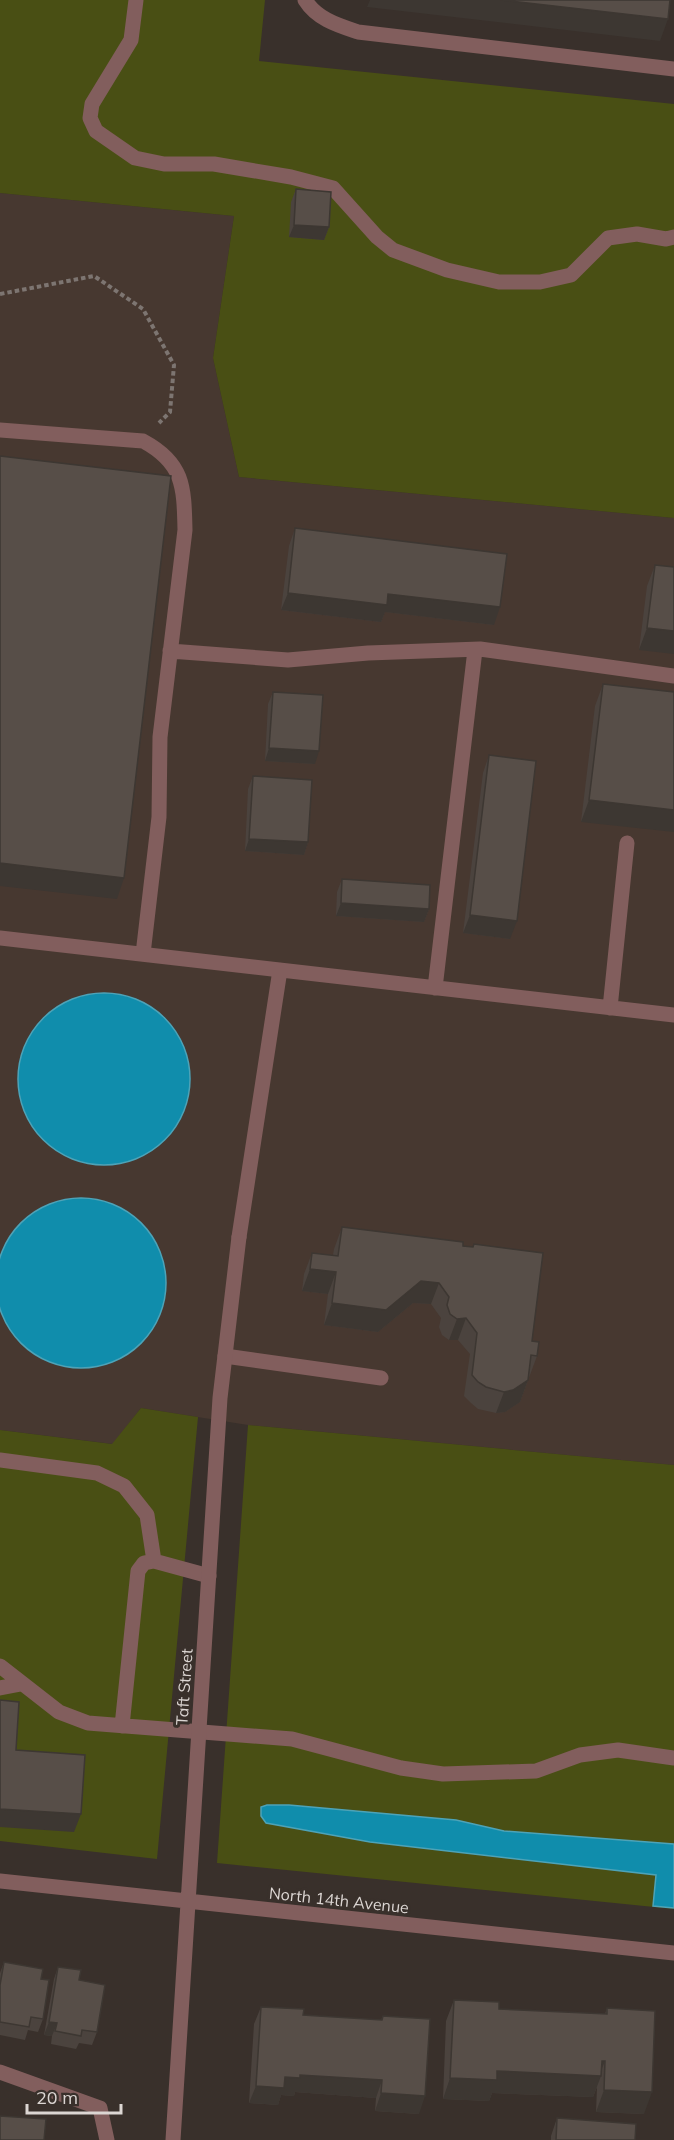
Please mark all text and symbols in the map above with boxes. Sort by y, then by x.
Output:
street label: Taft Street [171,1647,197,1726]
street label: North 14th Avenue [268,1883,410,1917]
scale bar [27,2077,122,2115]
text: 20 m [36,2086,78,2109]

